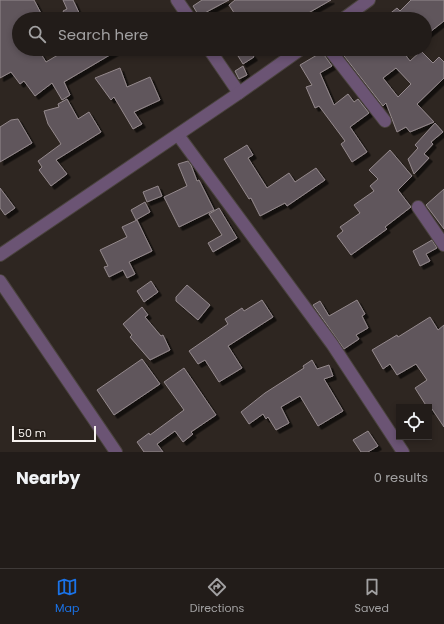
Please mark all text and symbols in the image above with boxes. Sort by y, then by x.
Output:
search box [12,12,432,56]
icon: search [26,23,48,45]
text: Search here [58,24,148,45]
map controls [396,404,432,440]
button: locate [396,404,432,440]
scale bar [12,424,96,443]
text: 50 m [18,425,46,441]
text: Nearby [16,466,80,490]
text: 0 results [374,468,428,487]
tab: Map [55,576,79,617]
tab: Directions [190,576,244,617]
tab: Saved [355,576,389,617]

